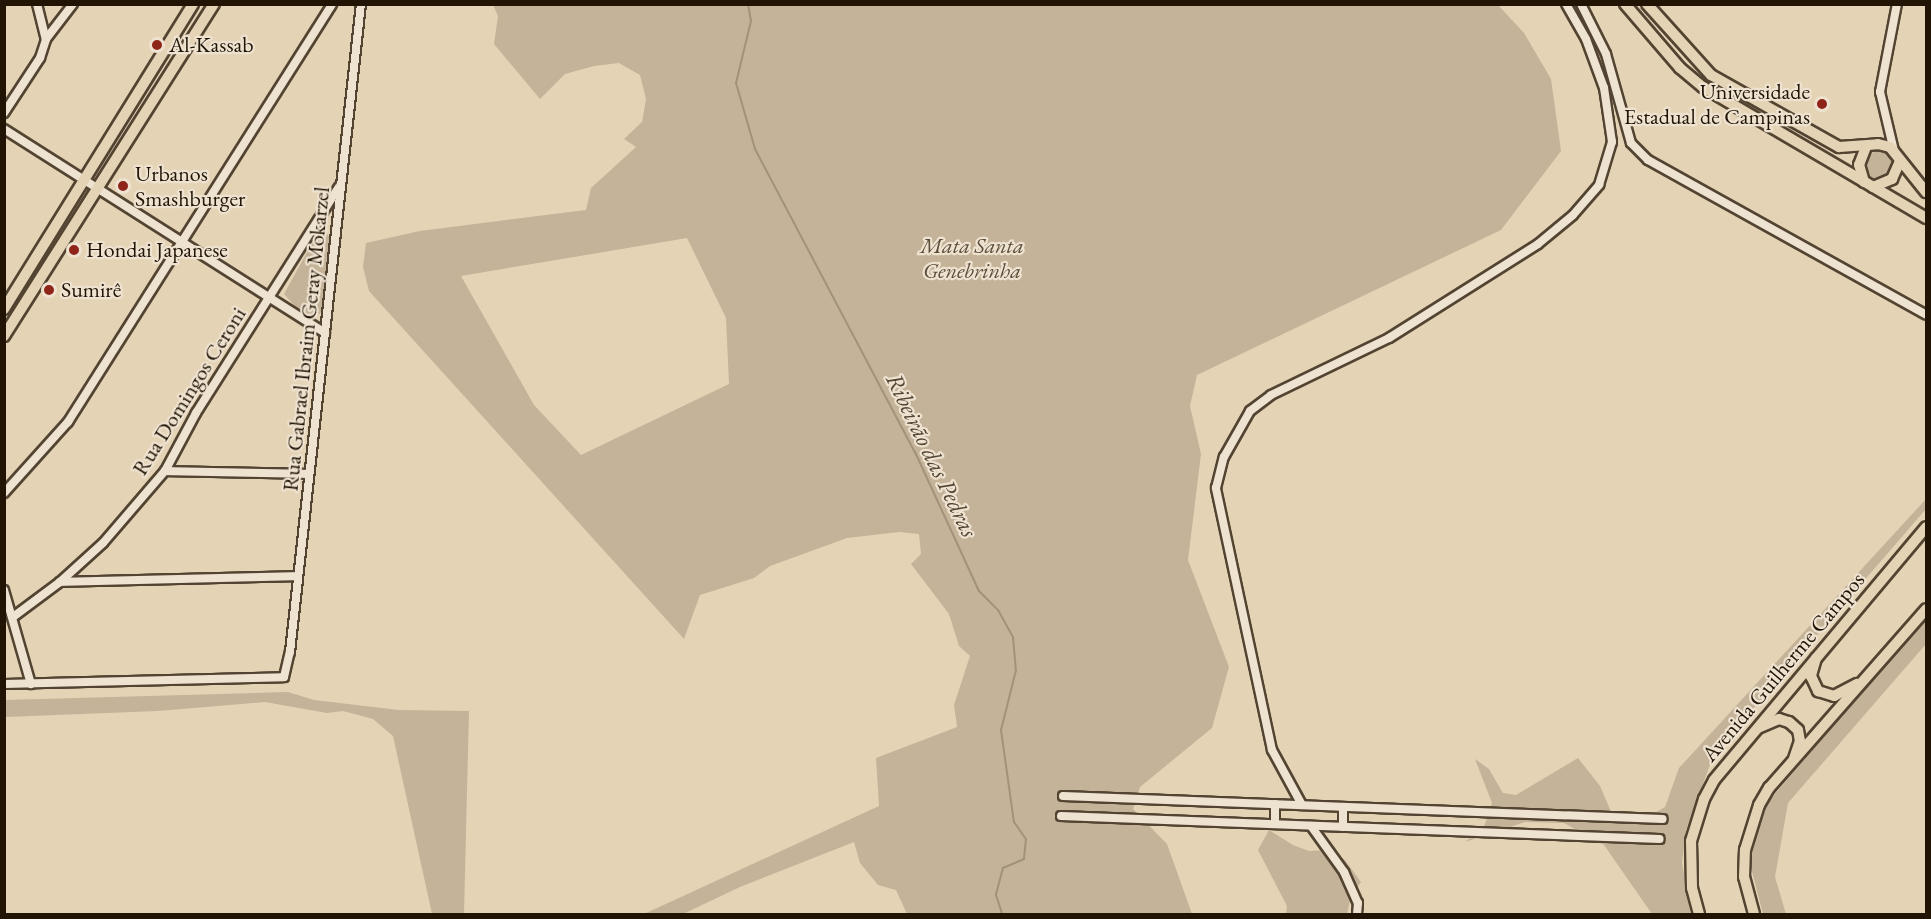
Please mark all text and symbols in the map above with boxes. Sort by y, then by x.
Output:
place label: Al-Kassab [169,32,254,58]
marker: Al-Kassab [150,38,164,52]
place label: Universidade Estadual de Campinas [1624,78,1810,130]
marker: Universidade Estadual de Campinas [1815,97,1829,111]
place label: Urbanos Smashburger [135,160,245,212]
marker: Urbanos Smashburger [116,179,130,193]
street label: Rua Gabrael Ibraim Geray Mokarzel [277,185,335,493]
park label: Mata Santa Genebrinha [920,232,1024,284]
place label: Hondai Japanese [86,237,228,263]
marker: Hondai Japanese [67,243,81,257]
place label: Sumirê [61,277,121,303]
marker: Sumirê [42,283,56,297]
street label: Rua Domingos Ceroni [127,302,251,480]
water label: Ribeirão das Pedras [880,368,984,542]
street label: Avenida Guilherme Campos [1696,567,1870,767]

